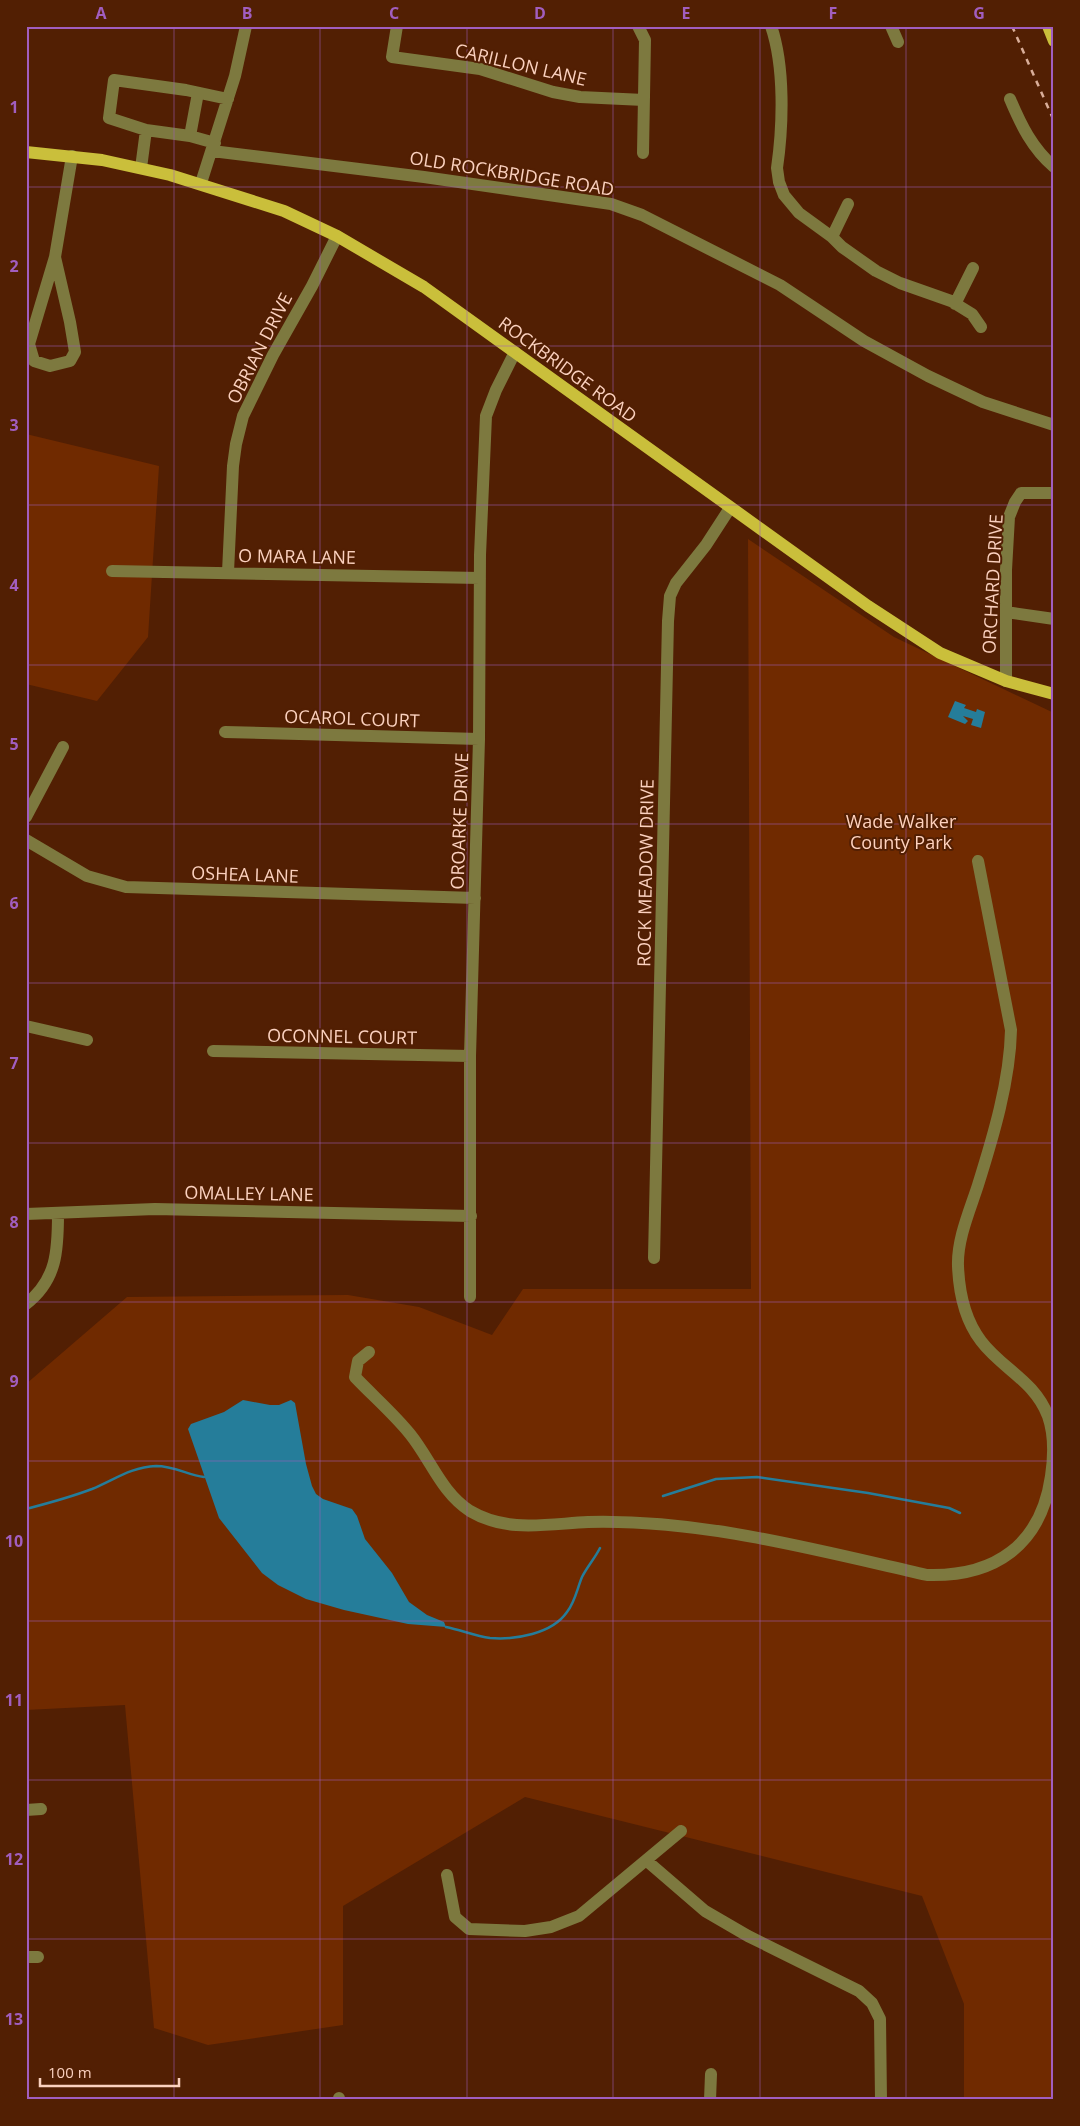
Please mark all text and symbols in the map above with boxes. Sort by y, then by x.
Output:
text: A [95,2,107,24]
text: B [242,2,252,24]
text: C [389,2,399,24]
text: D [534,2,546,24]
text: E [682,2,691,24]
text: F [829,2,837,24]
text: G [973,2,985,24]
street label: CARILLON LANE [453,37,589,91]
text: 1 [9,96,19,118]
street label: OLD ROCKBRIDGE ROAD [408,145,616,201]
text: 2 [9,255,19,277]
street label: OBRIAN DRIVE [221,289,297,407]
street label: ROCKBRIDGE ROAD [494,311,642,427]
text: 3 [9,414,19,436]
street label: ORCHARD DRIVE [976,514,1008,654]
street label: O MARA LANE [238,543,356,569]
text: 4 [9,574,19,596]
street label: OCAROL COURT [284,704,420,732]
text: 5 [9,733,19,755]
street label: OROARKE DRIVE [445,752,473,890]
street label: ROCK MEADOW DRIVE [631,779,659,967]
park label: Wade Walker County Park [846,809,957,854]
street label: OSHEA LANE [191,860,299,888]
text: 6 [9,892,19,914]
street label: OCONNEL COURT [267,1023,417,1049]
text: 7 [9,1052,19,1074]
street label: OMALLEY LANE [184,1180,314,1206]
text: 8 [9,1211,19,1233]
text: 9 [9,1370,19,1392]
text: 10 [5,1530,23,1552]
text: 11 [5,1689,23,1711]
text: 12 [5,1848,23,1870]
text: 13 [5,2008,23,2030]
scale bar [40,2056,179,2088]
text: 100 m [48,2062,92,2082]

